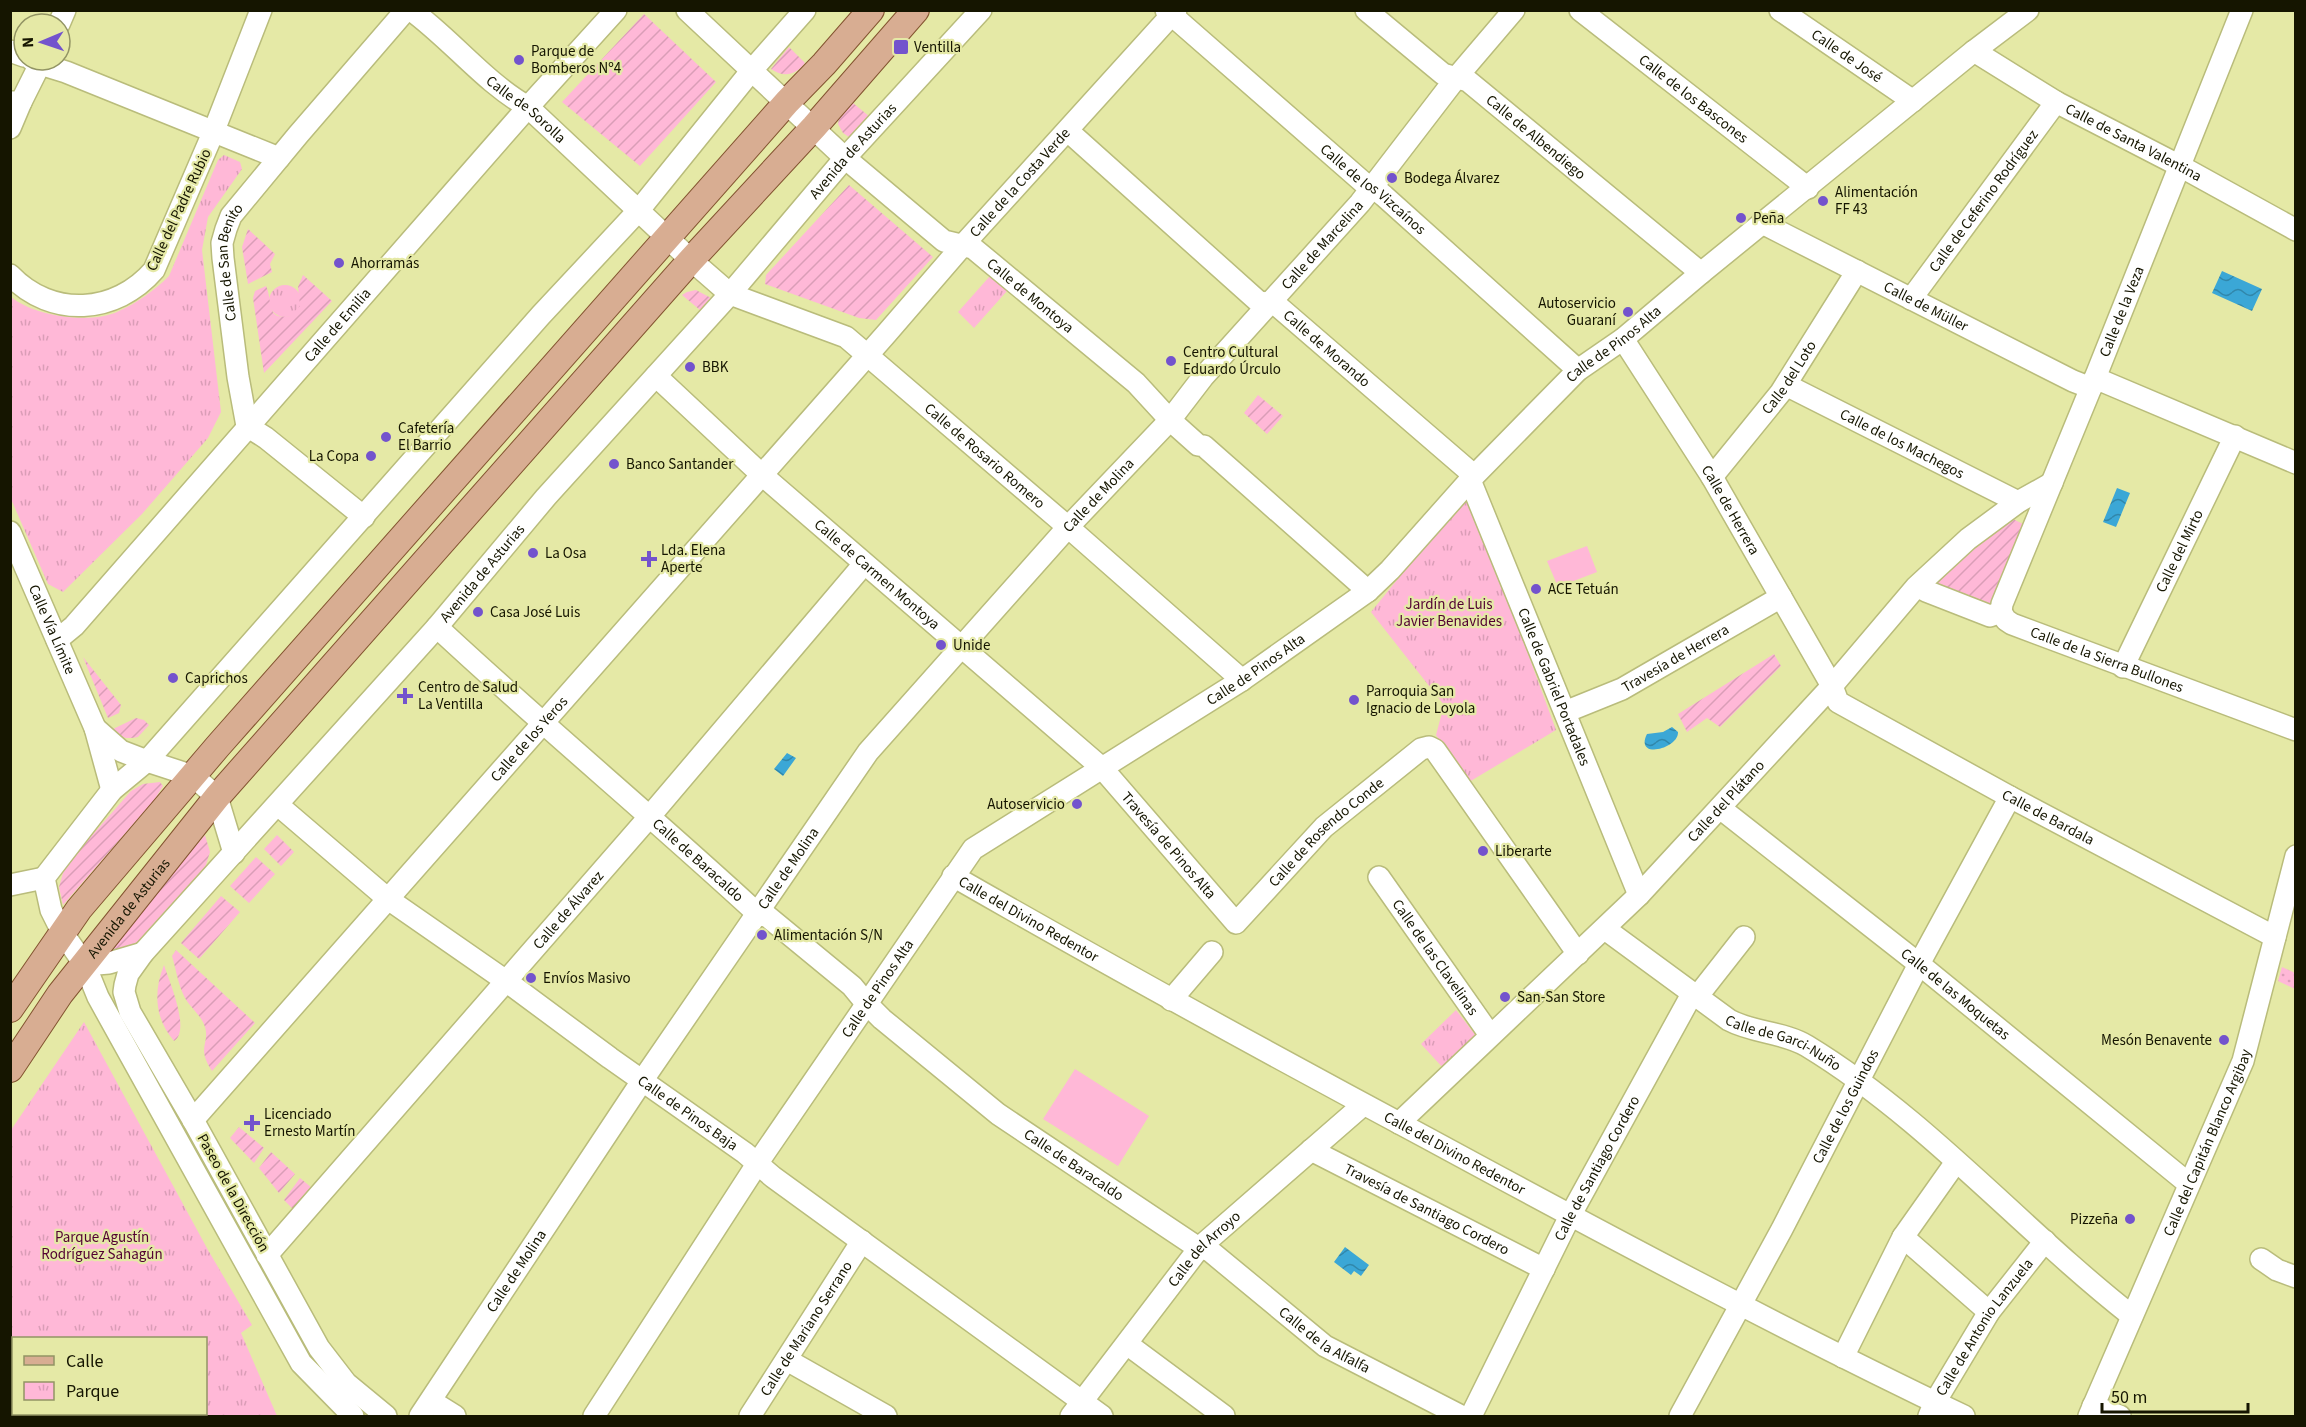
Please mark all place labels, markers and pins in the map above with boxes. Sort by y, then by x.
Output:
place label: Ventilla [914,37,961,58]
marker: Ventilla [892,38,910,56]
place label: Parque de Bomberos Nº4 [531,41,622,79]
marker: Parque de Bomberos Nº4 [512,53,526,67]
place label: Bodega Álvarez [1404,168,1500,189]
marker: Bodega Álvarez [1385,171,1399,185]
place label: Alimentación FF 43 [1835,182,1918,220]
marker: Alimentación FF 43 [1816,194,1830,208]
place label: Peña [1753,208,1784,229]
marker: Peña [1734,211,1748,225]
place label: Ahorramás [351,253,419,274]
marker: Ahorramás [332,256,346,270]
place label: Autoservicio Guaraní [1538,293,1617,331]
marker: Autoservicio Guaraní [1621,305,1635,319]
place label: Centro Cultural Eduardo Úrculo [1183,342,1281,380]
marker: Centro Cultural Eduardo Úrculo [1164,354,1178,368]
place label: BBK [702,357,729,378]
marker: BBK [683,360,697,374]
place label: Cafetería El Barrio [398,418,454,456]
marker: Cafetería El Barrio [379,430,393,444]
place label: La Copa [309,446,359,467]
marker: La Copa [364,449,378,463]
place label: Banco Santander [626,454,734,475]
marker: Banco Santander [607,457,621,471]
place label: Lda. Elena Aperte [661,540,726,578]
place label: La Osa [545,543,587,564]
marker: La Osa [526,546,540,560]
marker: Lda. Elena Aperte [642,552,656,566]
place label: ACE Tetuán [1548,579,1619,600]
marker: ACE Tetuán [1529,582,1543,596]
place label: Casa José Luis [490,602,580,623]
marker: Casa José Luis [471,605,485,619]
place label: Unide [953,635,990,656]
marker: Unide [934,638,948,652]
place label: Caprichos [185,668,248,689]
marker: Caprichos [166,671,180,685]
place label: Centro de Salud La Ventilla [418,677,518,715]
place label: Parroquia San Ignacio de Loyola [1366,681,1475,719]
marker: Centro de Salud La Ventilla [396,687,414,705]
marker: Parroquia San Ignacio de Loyola [1347,693,1361,707]
place label: Autoservicio [987,794,1065,815]
marker: Autoservicio [1070,797,1084,811]
place label: Liberarte [1495,841,1552,862]
marker: Liberarte [1476,844,1490,858]
place label: Alimentación S/N [774,925,883,946]
marker: Alimentación S/N [755,928,769,942]
place label: Envíos Masivo [543,968,631,989]
marker: Envíos Masivo [524,971,538,985]
place label: San-San Store [1517,987,1605,1008]
marker: San-San Store [1498,990,1512,1004]
place label: Mesón Benavente [2101,1030,2212,1051]
marker: Mesón Benavente [2217,1033,2231,1047]
place label: Licenciado Ernesto Martín [264,1104,355,1142]
marker: Licenciado Ernesto Martín [245,1116,259,1130]
place label: Pizzeña [2070,1209,2118,1230]
marker: Pizzeña [2123,1212,2137,1226]

